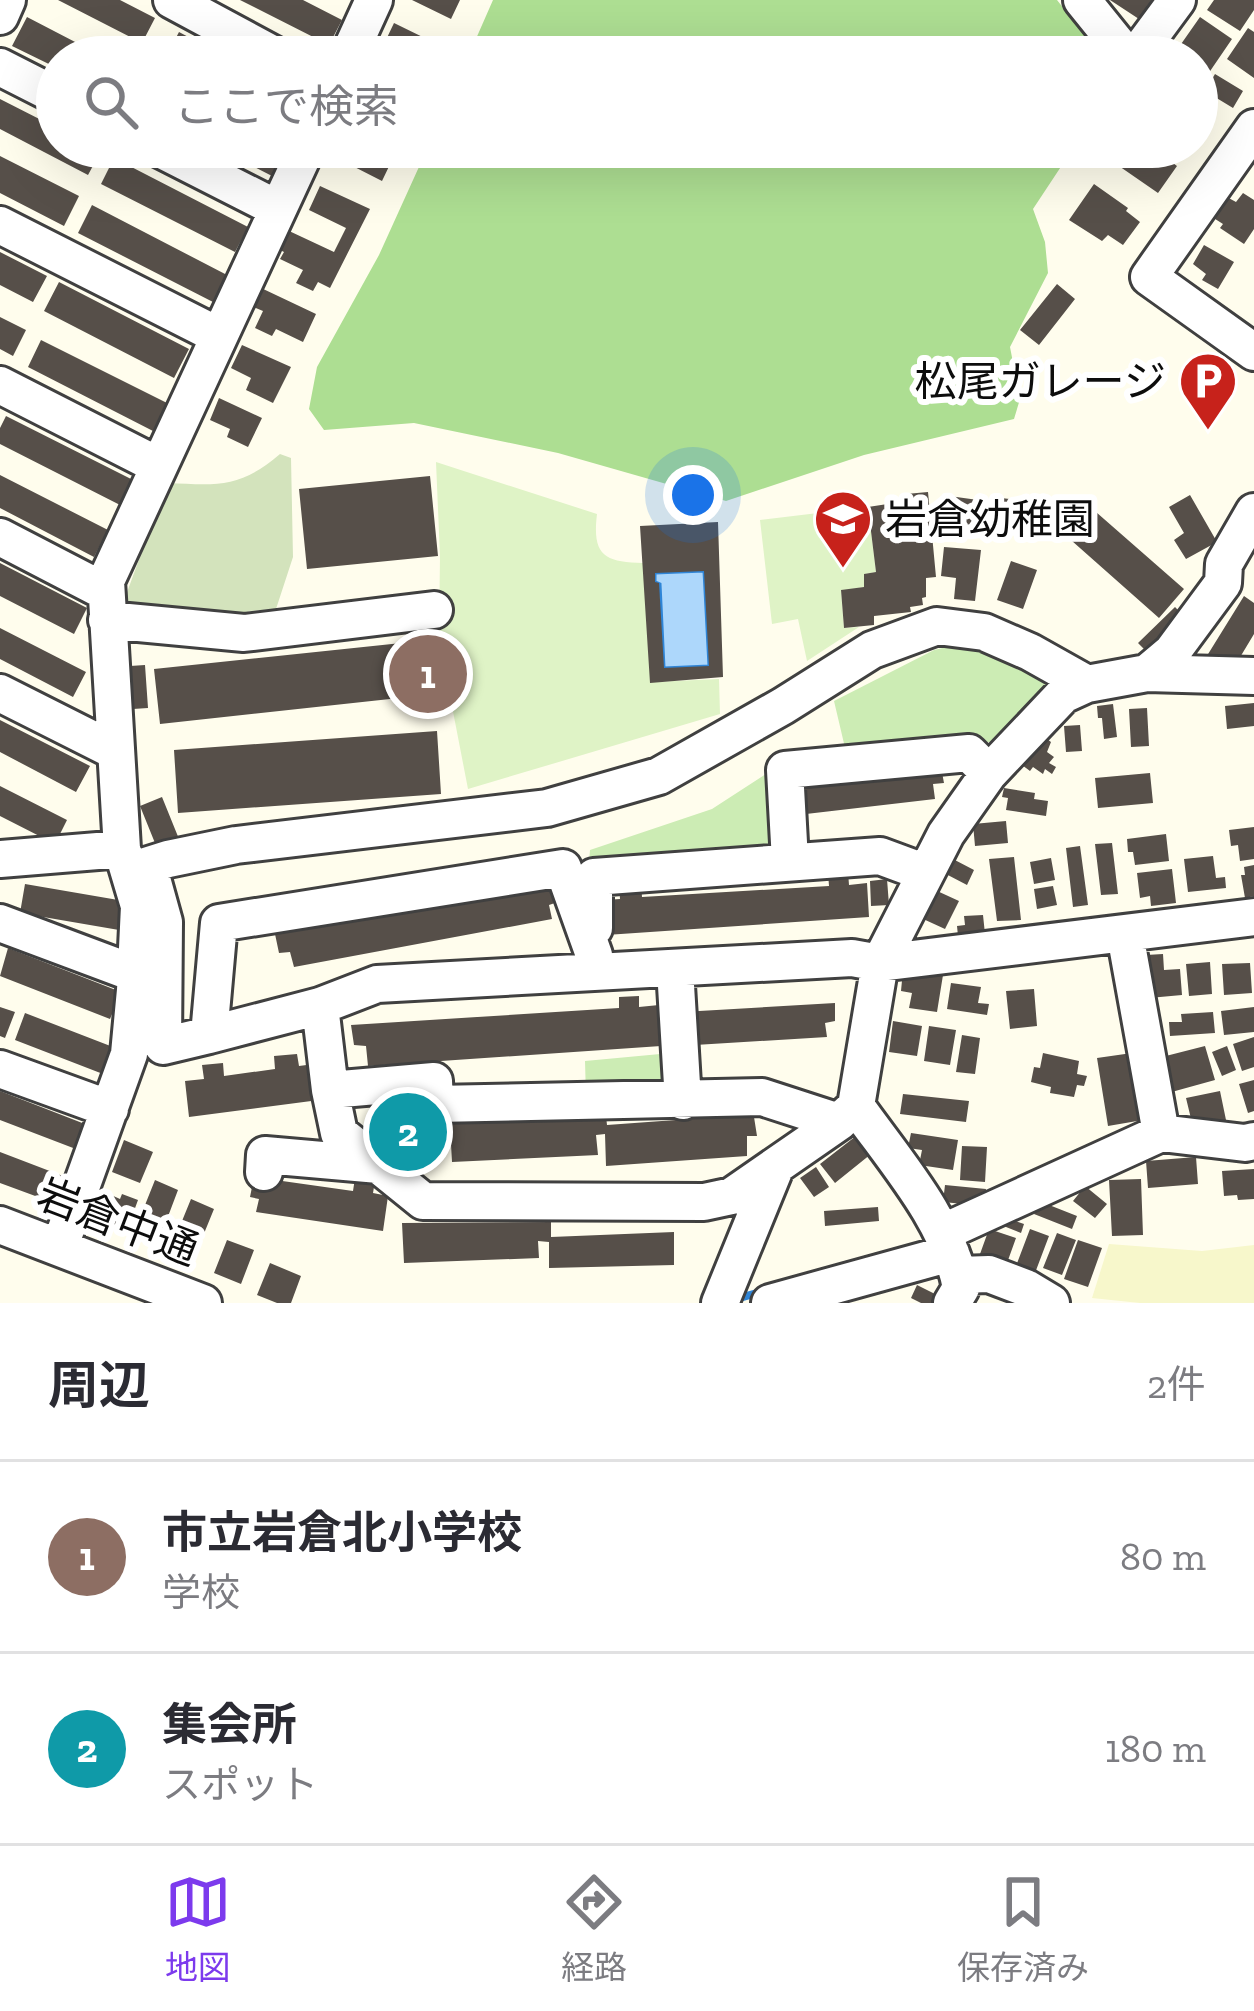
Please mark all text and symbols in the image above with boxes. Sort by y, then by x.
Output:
search box [36,36,1218,168]
icon: search [78,69,144,135]
text: ここで検索 [174,80,399,134]
parking icon: 松尾ガレージ [1177,350,1239,432]
place label: 松尾ガレージ [915,356,1166,407]
your location [663,465,723,525]
school or university icon: 岩倉幼稚園 [812,488,874,570]
place label: 岩倉幼稚園 [885,494,1095,545]
pin: 1 [389,629,467,719]
pin: 2 [369,1087,447,1177]
street label: 岩倉中通 [30,1168,206,1276]
text: 周辺 [48,1355,150,1416]
text: 2件 [1147,1361,1206,1408]
text: 市立岩倉北小学校 [162,1506,522,1560]
text: 1 [79,1533,95,1580]
text: 80 m [1120,1533,1206,1580]
text: 学校 [162,1569,240,1616]
text: 集会所 [162,1698,297,1752]
text: 2 [77,1725,97,1772]
text: 180 m [1105,1725,1206,1772]
text: スポット [162,1761,318,1808]
tab: 地図 [165,1869,231,1989]
tab: 経路 [561,1869,627,1989]
tab: 保存済み [957,1869,1089,1989]

